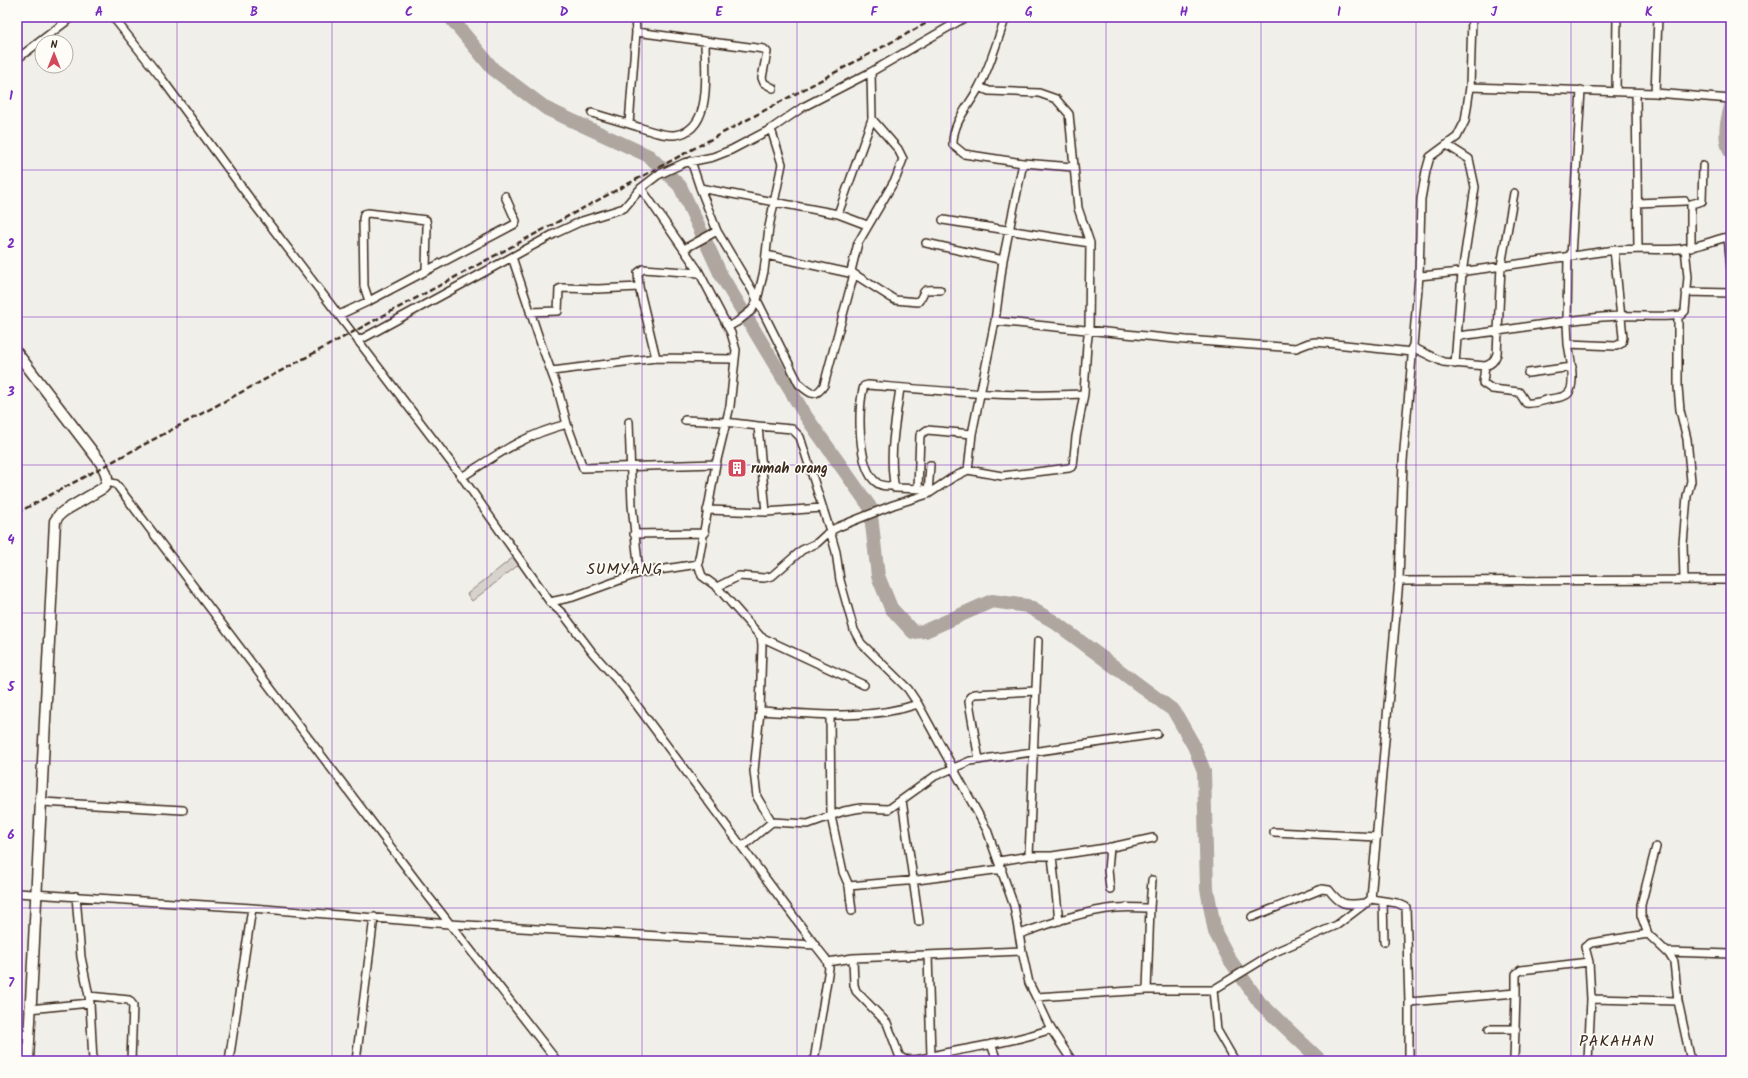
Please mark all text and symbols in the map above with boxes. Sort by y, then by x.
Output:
text: A [95,2,103,23]
text: B [250,2,258,23]
text: C [405,2,413,23]
text: D [560,2,569,23]
text: E [715,2,723,23]
text: F [870,2,878,23]
text: G [1025,2,1033,23]
text: H [1180,2,1189,23]
text: I [1337,2,1341,23]
text: J [1491,2,1498,23]
text: K [1645,2,1653,23]
north arrow [34,34,74,74]
text: N [51,36,58,54]
text: 1 [9,86,13,107]
text: 2 [7,234,15,255]
text: 3 [6,382,15,403]
building icon: rumah orang [726,457,748,479]
place label: rumah orang [751,458,828,480]
text: 4 [7,530,15,551]
district label: SUMYANG [586,557,664,582]
text: 5 [7,677,16,698]
text: 6 [7,825,15,846]
text: 7 [8,973,15,994]
district label: PAKAHAN [1579,1029,1655,1054]

